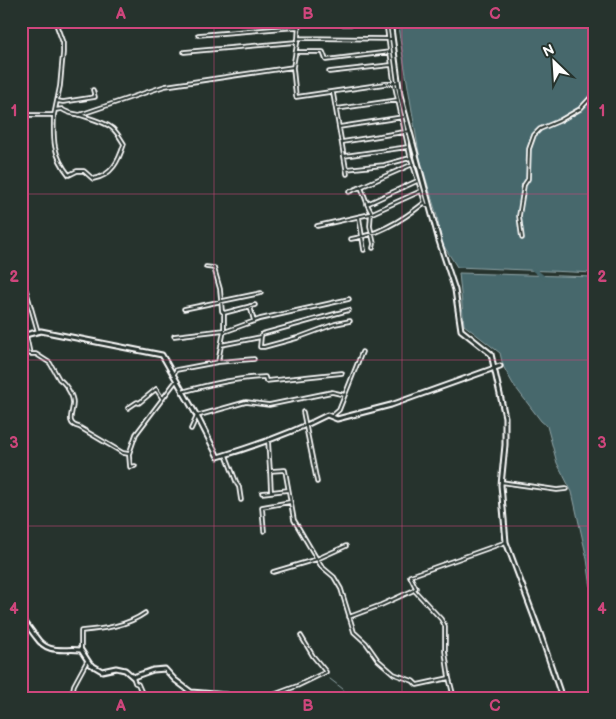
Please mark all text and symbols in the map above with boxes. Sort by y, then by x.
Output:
text: A [115,5,126,24]
text: B [302,5,314,24]
text: C [489,5,501,24]
north arrow [528,38,578,88]
text: N [540,41,557,61]
text: 1 [11,102,17,121]
text: 1 [599,102,605,121]
text: 2 [9,268,19,287]
text: 2 [597,268,607,287]
text: 3 [9,434,19,453]
text: 3 [597,434,607,453]
text: 4 [9,600,19,619]
text: 4 [597,600,607,619]
text: A [115,697,126,716]
text: B [302,697,314,716]
text: C [489,697,501,716]

